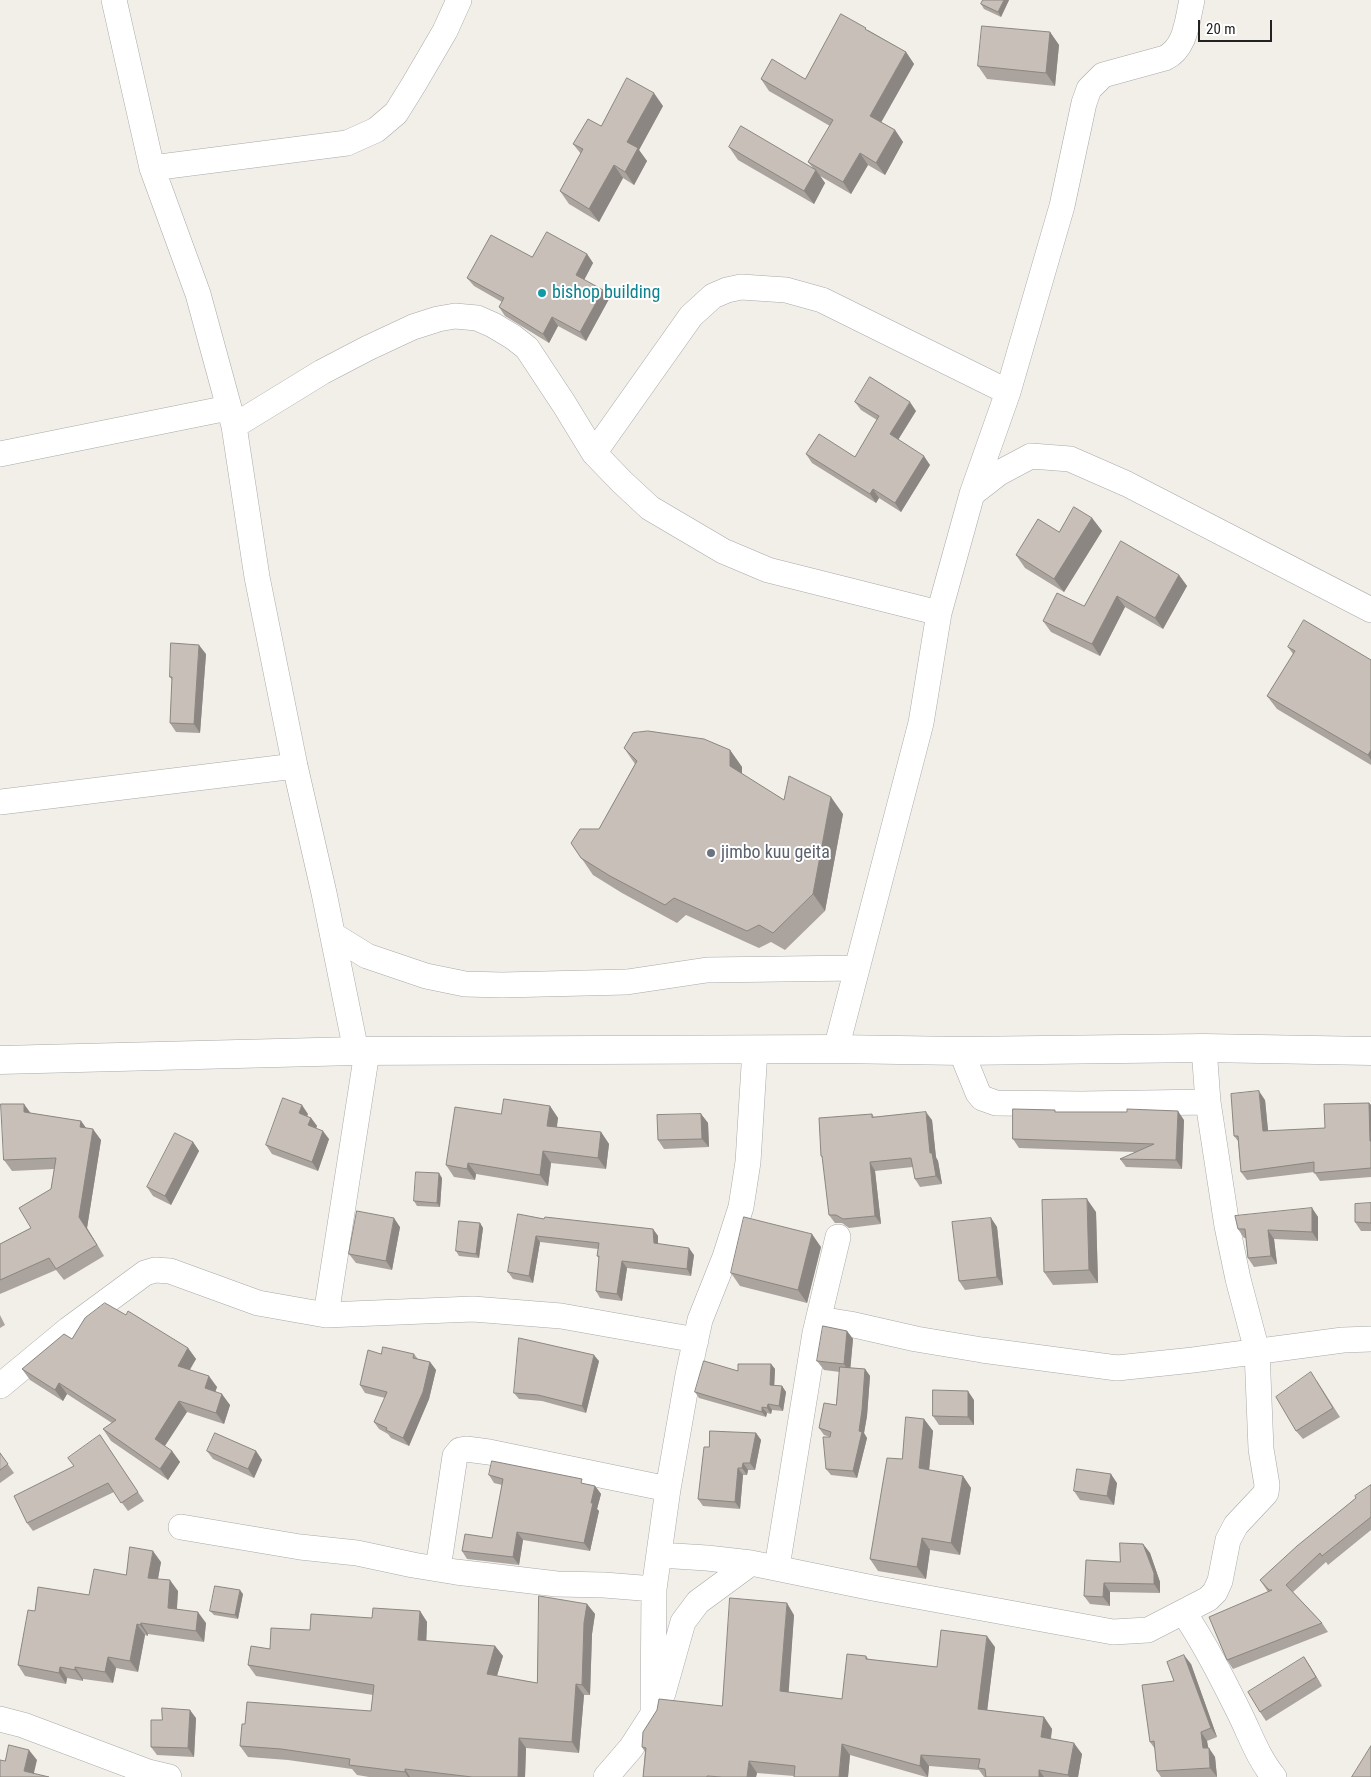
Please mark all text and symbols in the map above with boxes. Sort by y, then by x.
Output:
scale bar [1201,10,1275,42]
text: 20 m [1206,20,1236,38]
place label: bishop building [552,282,660,304]
marker: bishop building [536,287,548,299]
place label: jimbo kuu geita [721,842,830,864]
marker: jimbo kuu geita [705,847,717,859]

